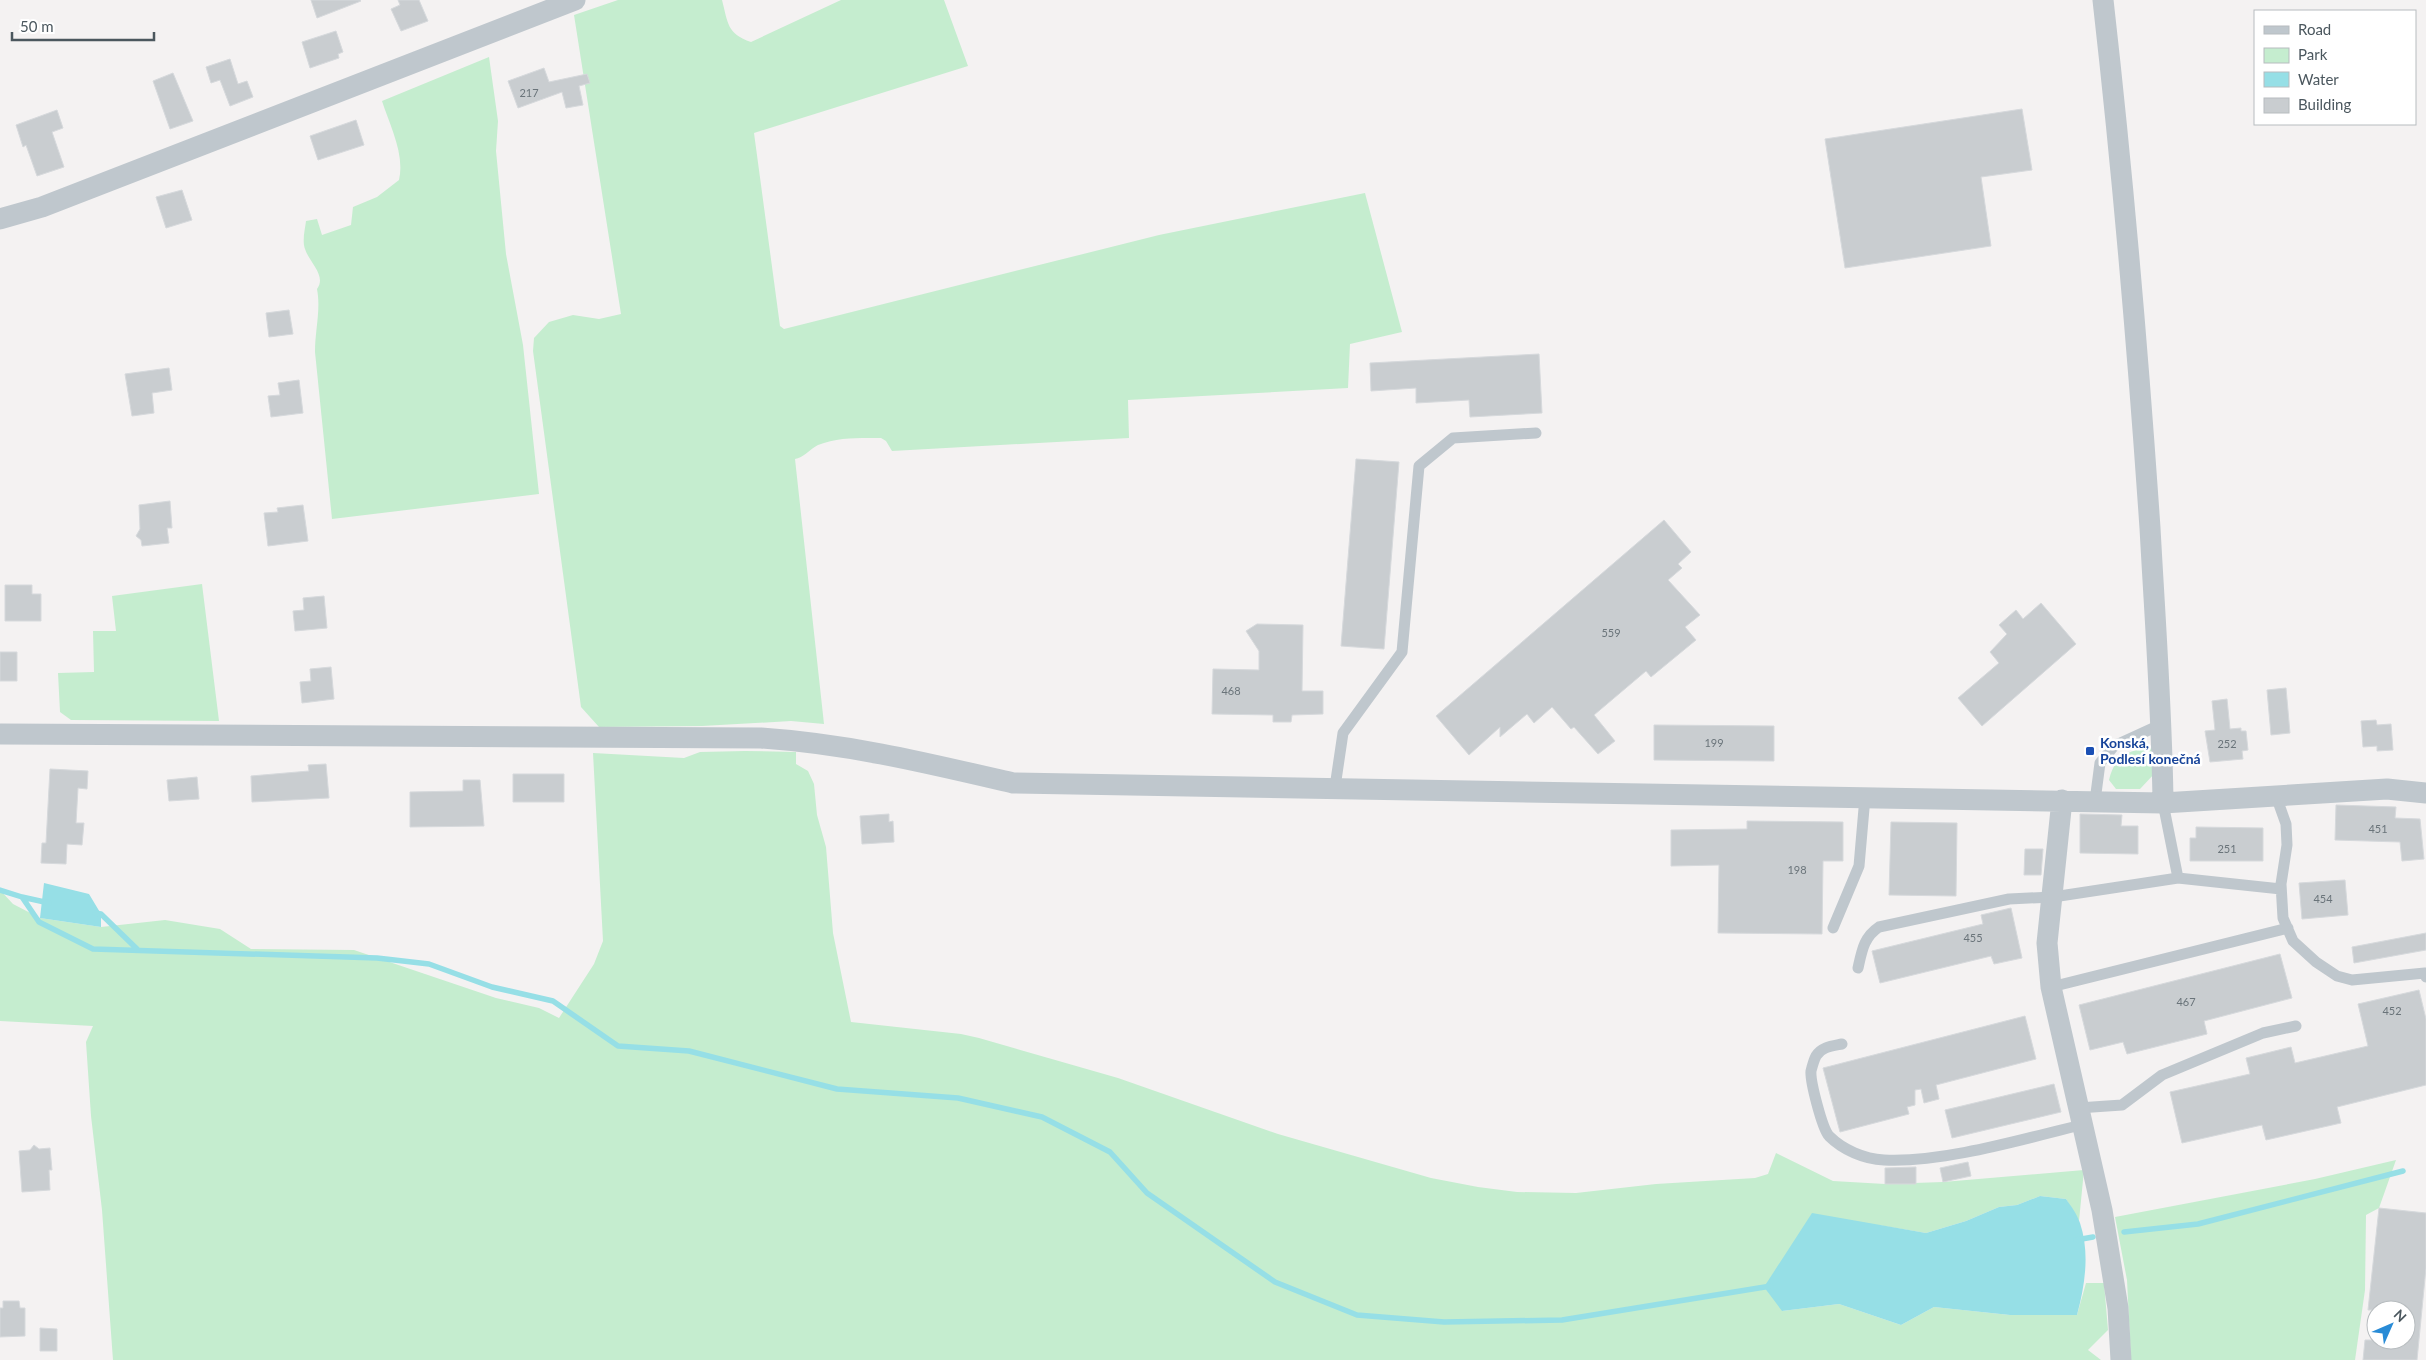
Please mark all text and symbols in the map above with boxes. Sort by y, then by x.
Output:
scale bar [12,10,155,42]
legend [2254,10,2416,125]
text: 50 m [20,17,54,35]
text: Road [2298,20,2331,38]
text: Park [2298,45,2328,63]
text: Water [2298,70,2339,88]
house number: 217 [519,86,539,99]
text: Building [2298,95,2351,113]
house number: 559 [1601,626,1621,639]
house number: 468 [1221,684,1241,697]
place label: Konská, Podlesí konečná [2100,734,2201,767]
house number: 199 [1704,736,1724,749]
house number: 252 [2217,737,2237,750]
marker: Konská, Podlesí konečná [2084,745,2096,757]
house number: 451 [2368,822,2388,835]
house number: 251 [2217,842,2237,855]
house number: 198 [1787,863,1807,876]
house number: 454 [2313,892,2333,905]
house number: 455 [1963,931,1983,944]
house number: 467 [2176,995,2196,1008]
house number: 452 [2382,1004,2402,1017]
north arrow [2366,1300,2416,1350]
text: N [2391,1306,2410,1325]

